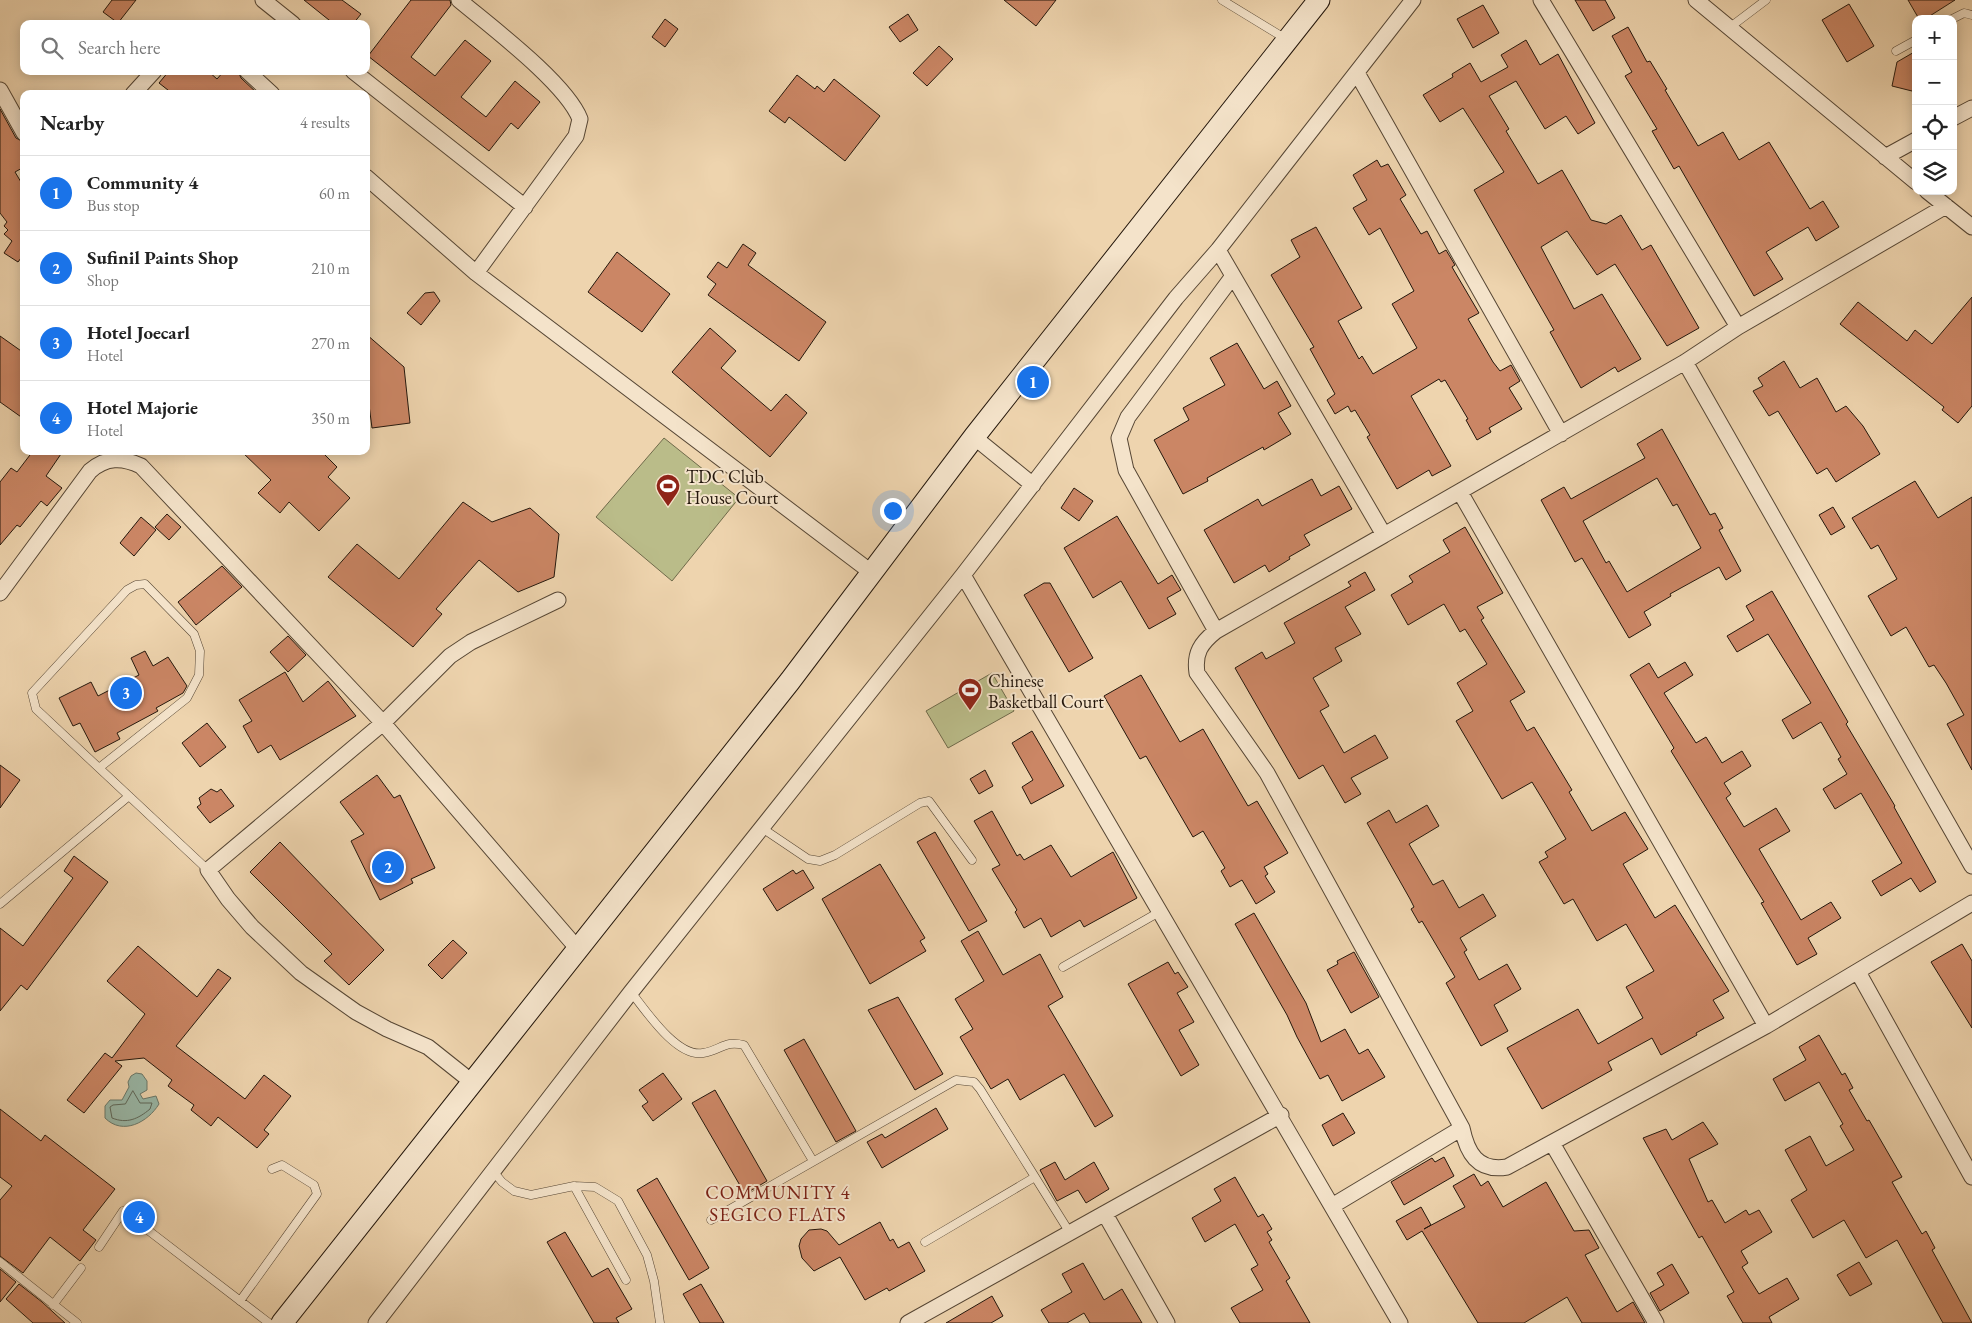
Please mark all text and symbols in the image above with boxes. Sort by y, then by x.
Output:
map controls [1912,15,1957,195]
button: + [1912,15,1957,60]
search box [20,20,370,75]
icon: search [38,34,66,62]
text: Search here [78,35,160,60]
button: − [1912,60,1957,105]
button: locate [1912,105,1957,150]
text: Nearby [40,109,104,136]
text: 4 results [300,112,350,133]
button: layers [1912,150,1957,195]
text: Community 4 [87,170,198,195]
text: 1 [52,183,60,204]
text: 60 m [319,183,350,204]
text: Bus stop [87,195,140,216]
text: Sufinil Paints Shop [87,245,238,270]
text: 2 [52,258,60,279]
text: 210 m [311,258,350,279]
text: Shop [87,270,119,291]
text: Hotel Joecarl [87,320,190,345]
text: 3 [52,333,60,354]
text: 270 m [311,333,350,354]
text: Hotel [87,345,123,366]
pin: 1 [1017,363,1049,401]
text: Hotel Majorie [87,395,198,420]
text: 4 [52,408,60,429]
text: 350 m [311,408,350,429]
text: Hotel [87,420,123,441]
place label: TDC Club House Court [686,465,779,509]
sports icon: TDC Club House Court [655,473,681,507]
your location [880,498,906,524]
place label: Chinese Basketball Court [988,669,1104,713]
pin: 3 [110,674,142,712]
sports icon: Chinese Basketball Court [957,677,983,711]
pin: 2 [372,848,404,886]
district label: COMMUNITY 4 SEGICO FLATS [705,1180,851,1227]
pin: 4 [123,1198,155,1236]

